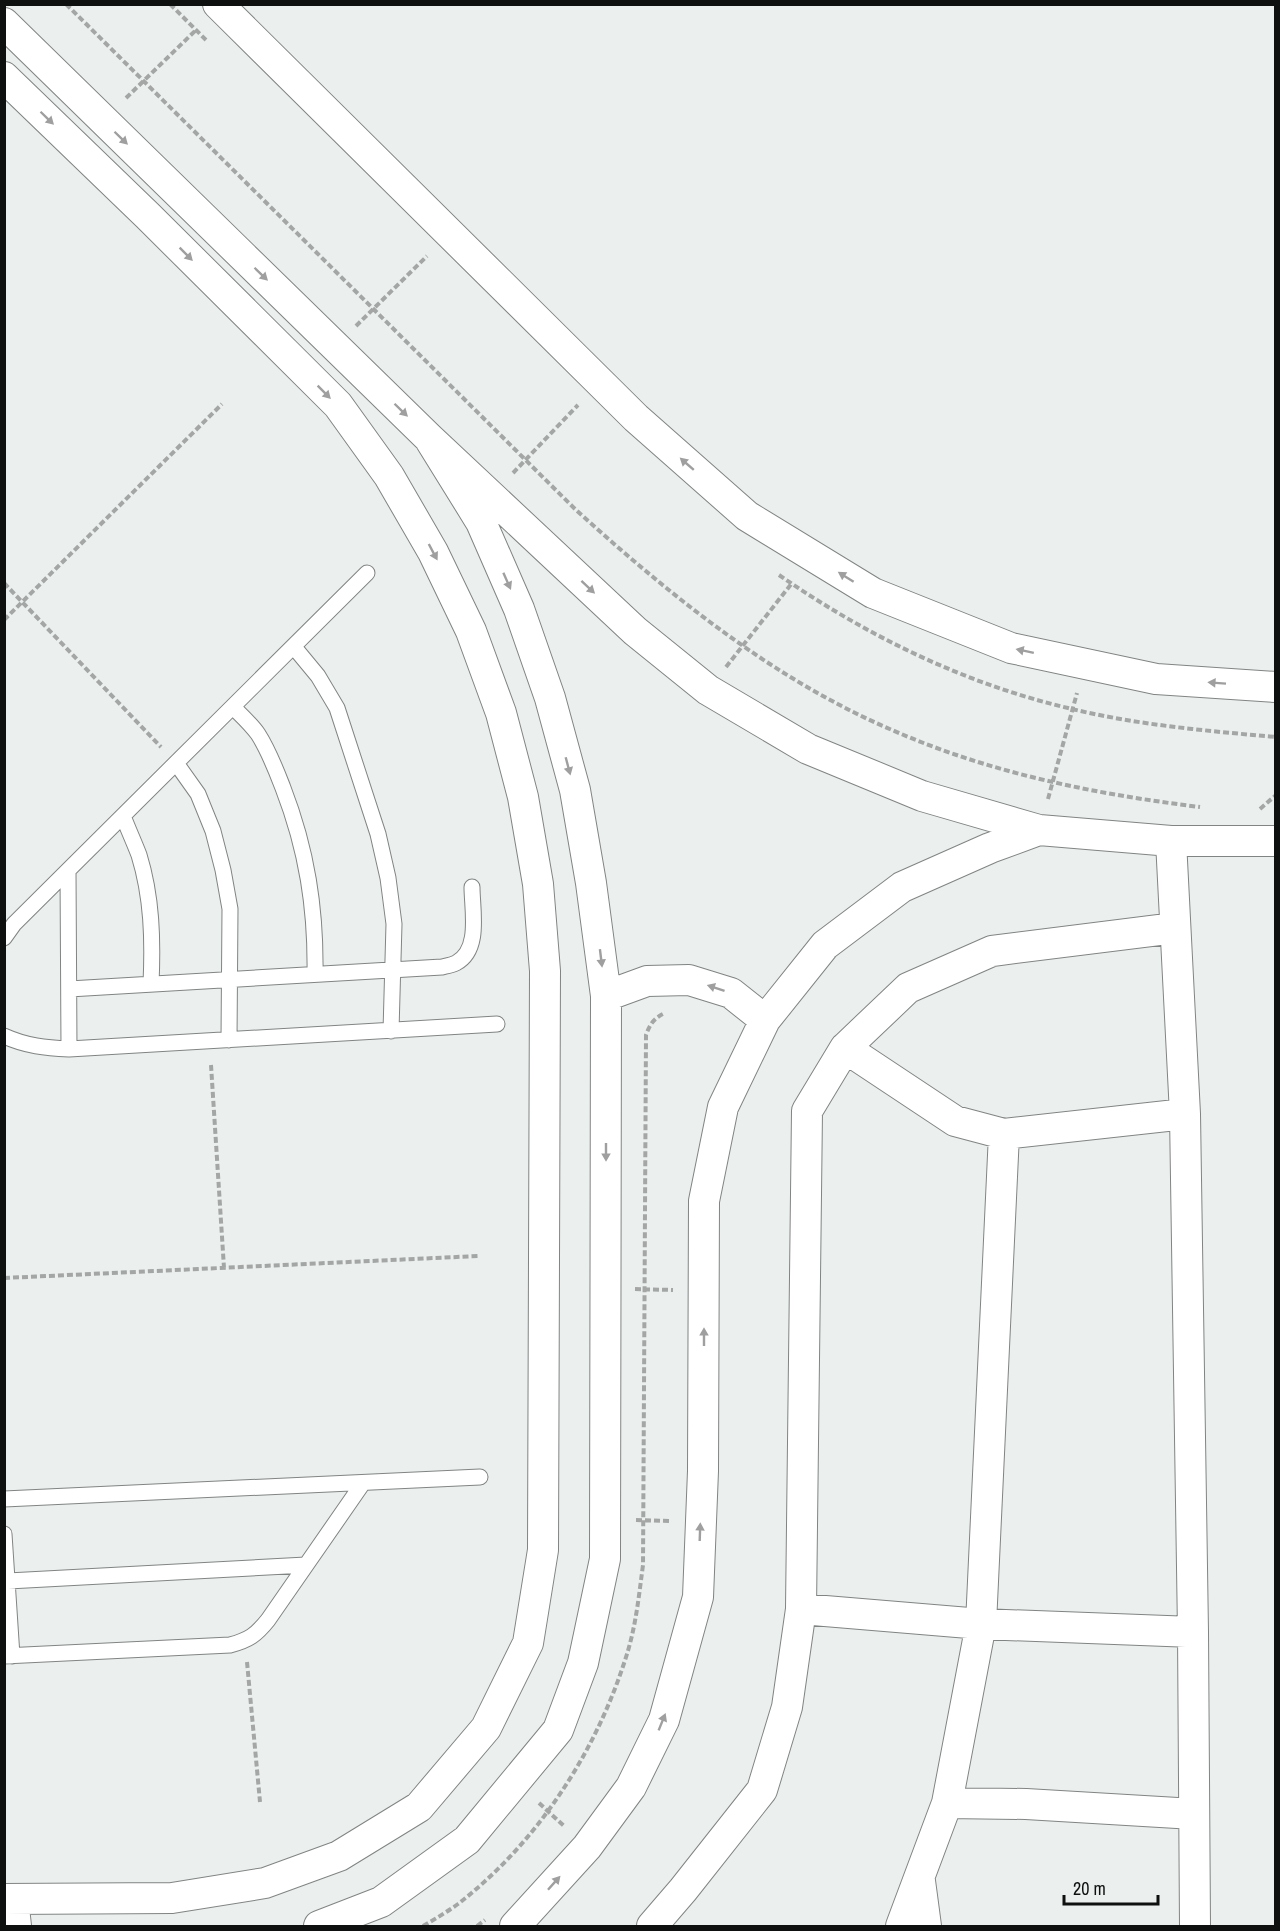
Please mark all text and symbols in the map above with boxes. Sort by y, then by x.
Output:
one-way arrow [39,110,53,124]
one-way arrow [113,131,128,145]
one-way arrow [179,246,193,260]
one-way arrow [253,267,267,281]
one-way arrow [317,384,331,398]
one-way arrow [393,403,408,417]
one-way arrow [680,457,695,471]
one-way arrow [428,544,438,561]
one-way arrow [838,571,854,582]
one-way arrow [502,572,512,590]
one-way arrow [581,580,596,594]
one-way arrow [1015,646,1034,655]
one-way arrow [1208,678,1227,688]
one-way arrow [564,757,574,775]
one-way arrow [596,948,606,967]
one-way arrow [707,983,725,993]
one-way arrow [601,1143,611,1162]
one-way arrow [699,1328,709,1347]
one-way arrow [696,1523,705,1542]
one-way arrow [658,1713,667,1731]
scale bar [1064,1868,1158,1906]
one-way arrow [548,1876,561,1891]
text: 20 m [1073,1876,1106,1901]

